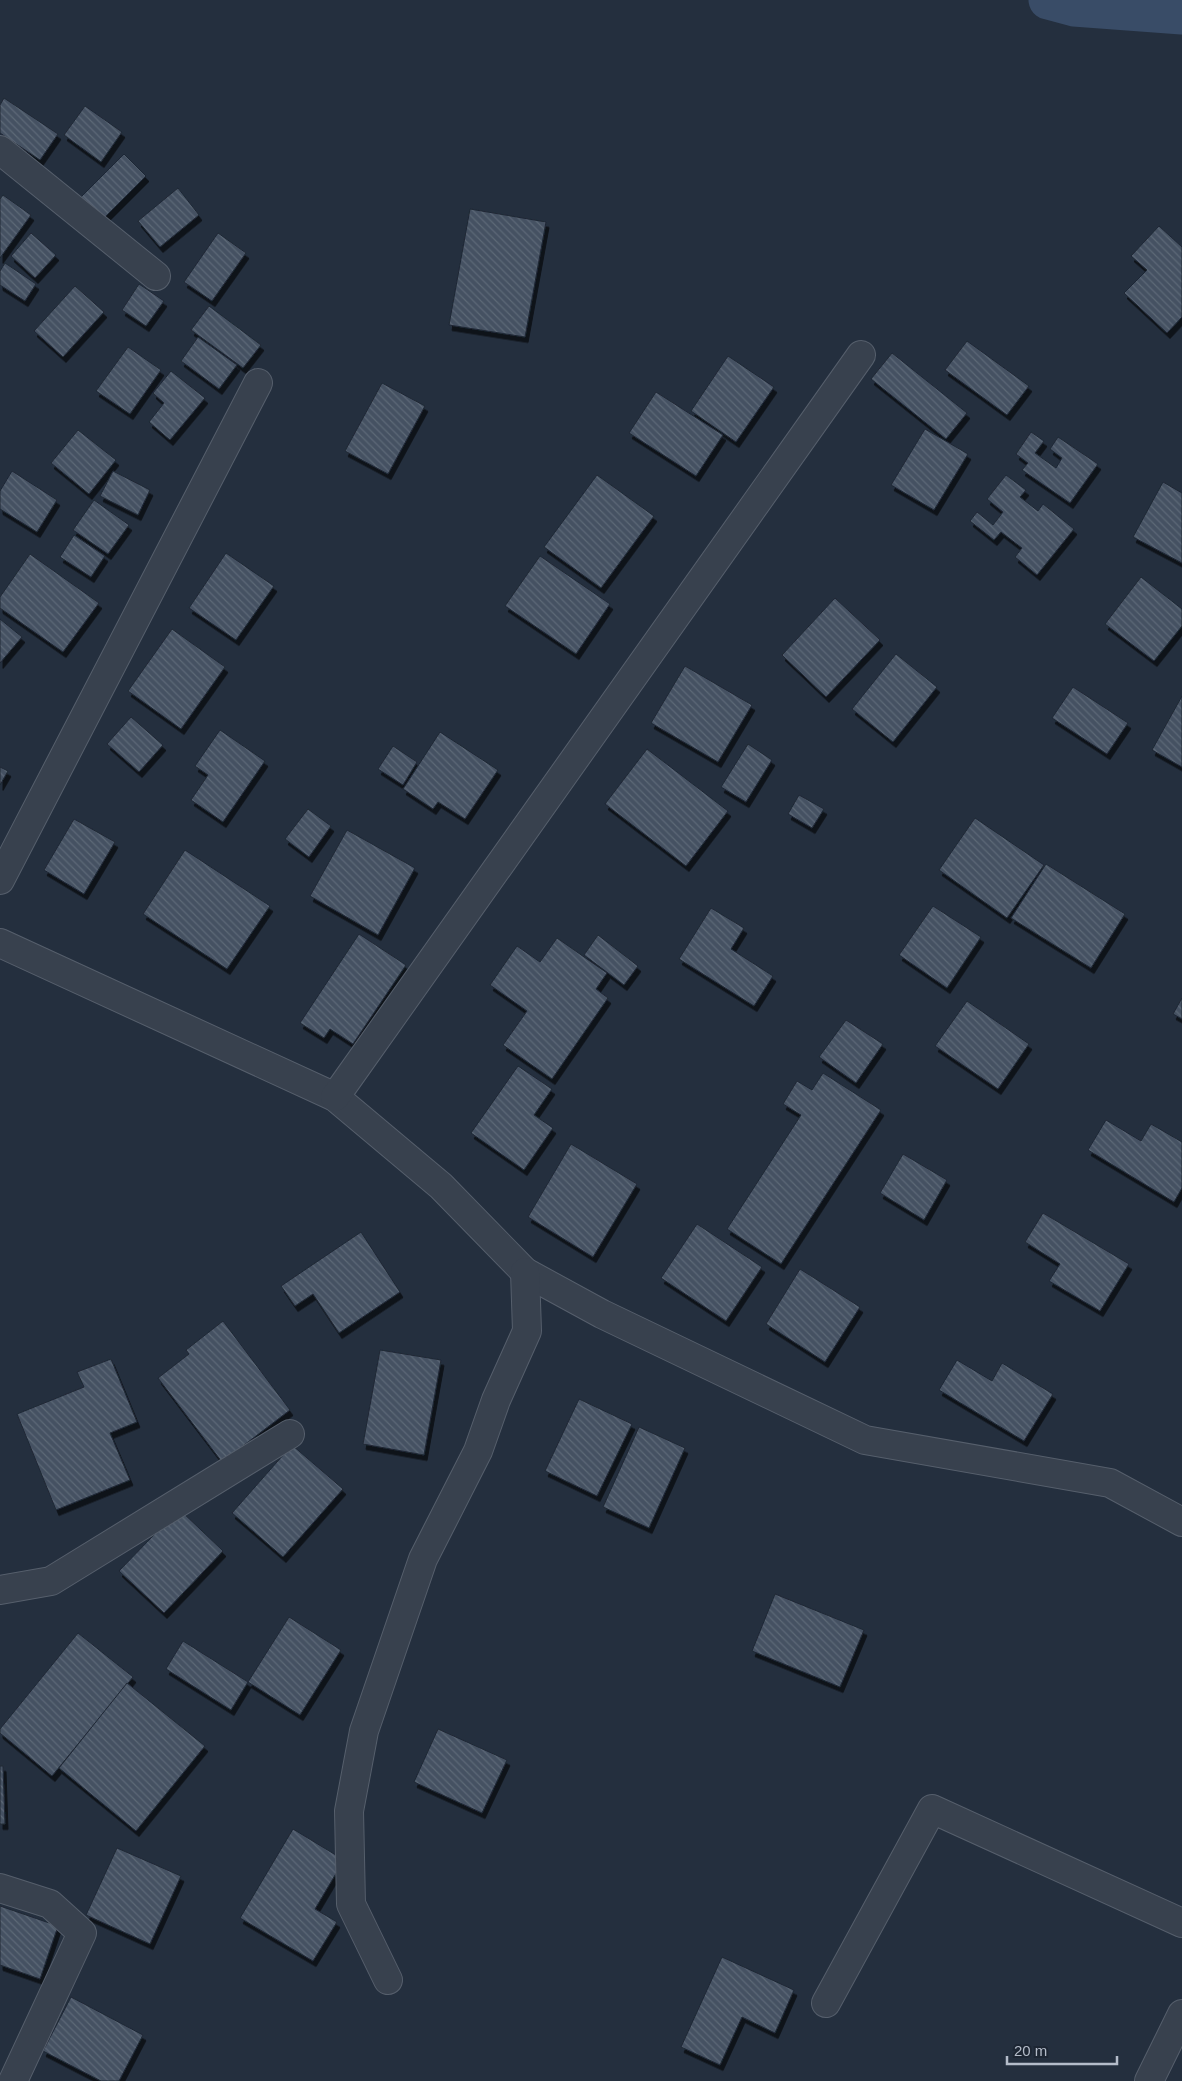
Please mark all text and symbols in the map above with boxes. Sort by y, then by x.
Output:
scale bar [1007,2034,1117,2066]
text: 20 m [1014,2042,1047,2059]

